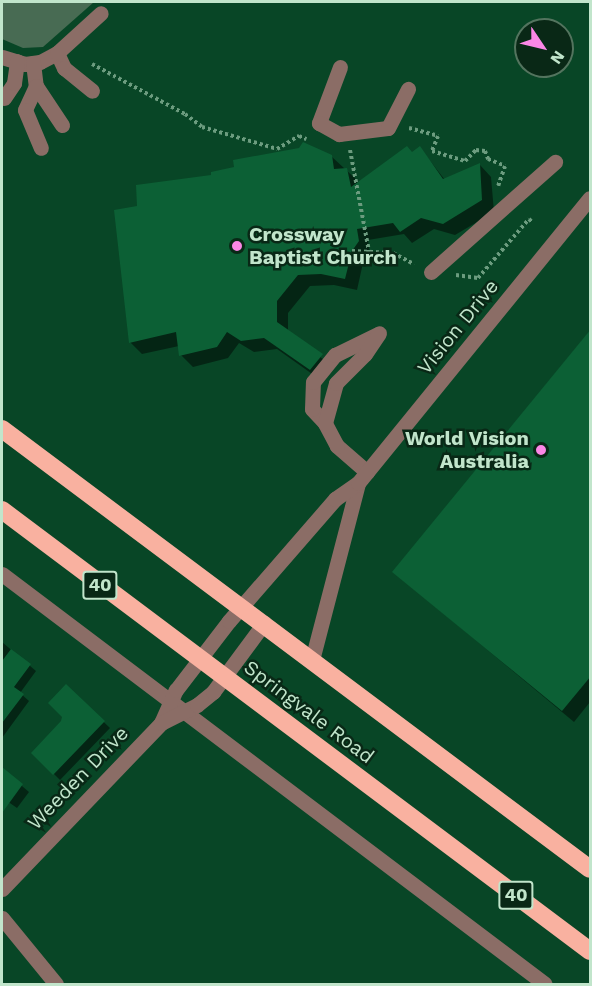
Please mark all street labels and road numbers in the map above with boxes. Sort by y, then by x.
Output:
street label: Vision Drive [412,275,504,379]
road number: 40 [82,570,118,600]
street label: Springvale Road [239,655,379,769]
street label: Weeden Drive [23,721,133,835]
road number: 40 [498,880,534,910]

